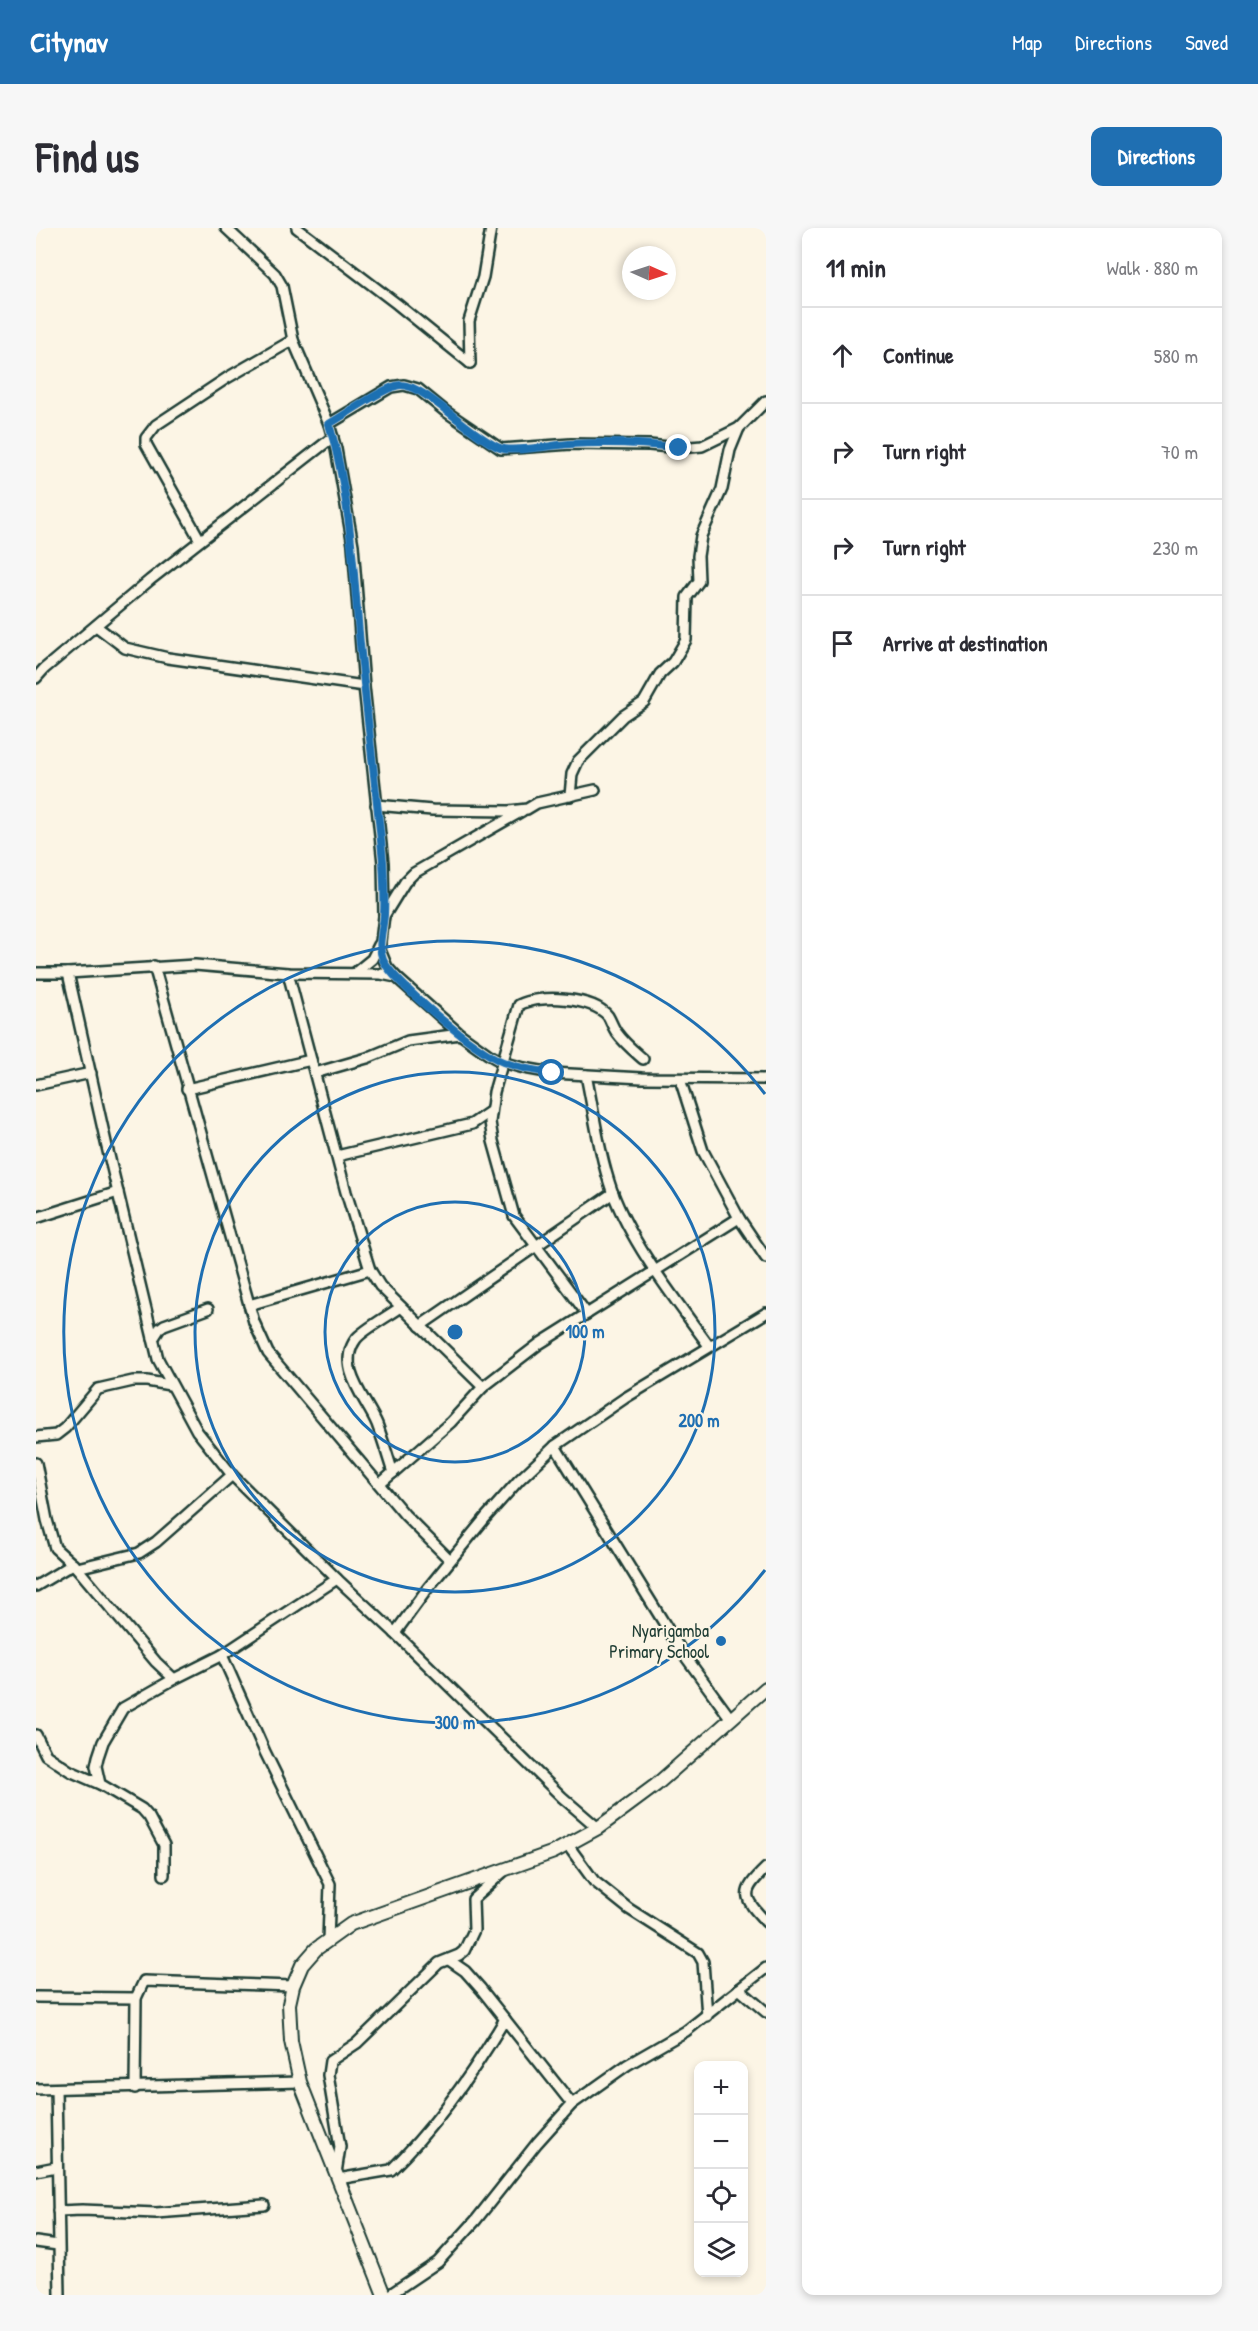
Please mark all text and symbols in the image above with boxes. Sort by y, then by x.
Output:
text: Citynav [30,23,108,61]
text: Map [1012,28,1042,57]
text: Directions [1075,28,1152,57]
text: Saved [1185,28,1228,57]
button: Directions [1091,127,1222,186]
text: Find us [36,128,139,185]
north arrow [622,246,676,300]
text: 11 min [826,250,886,285]
text: Walk · 880 m [1107,254,1198,281]
icon: ahead [826,339,859,372]
text: Continue [883,340,954,370]
text: 580 m [1154,342,1198,369]
route end [665,434,691,460]
icon: right [826,435,859,468]
text: Turn right [883,436,966,466]
text: 70 m [1161,438,1198,465]
icon: right [826,531,859,564]
text: Turn right [883,532,966,562]
text: 230 m [1153,534,1198,561]
icon: arrive [826,627,859,660]
text: Arrive at destination [883,628,1048,658]
route start [538,1059,564,1085]
text: 100 m [565,1319,605,1344]
centre of rings [445,1322,465,1342]
text: 200 m [679,1408,719,1433]
place label: Nyarigamba Primary School [609,1618,709,1664]
marker: Nyarigamba Primary School [714,1634,728,1648]
text: 300 m [435,1710,475,1735]
map controls [694,2061,748,2277]
button: + [694,2061,748,2115]
button: − [694,2115,748,2169]
button: locate [694,2169,748,2223]
button: layers [694,2223,748,2277]

